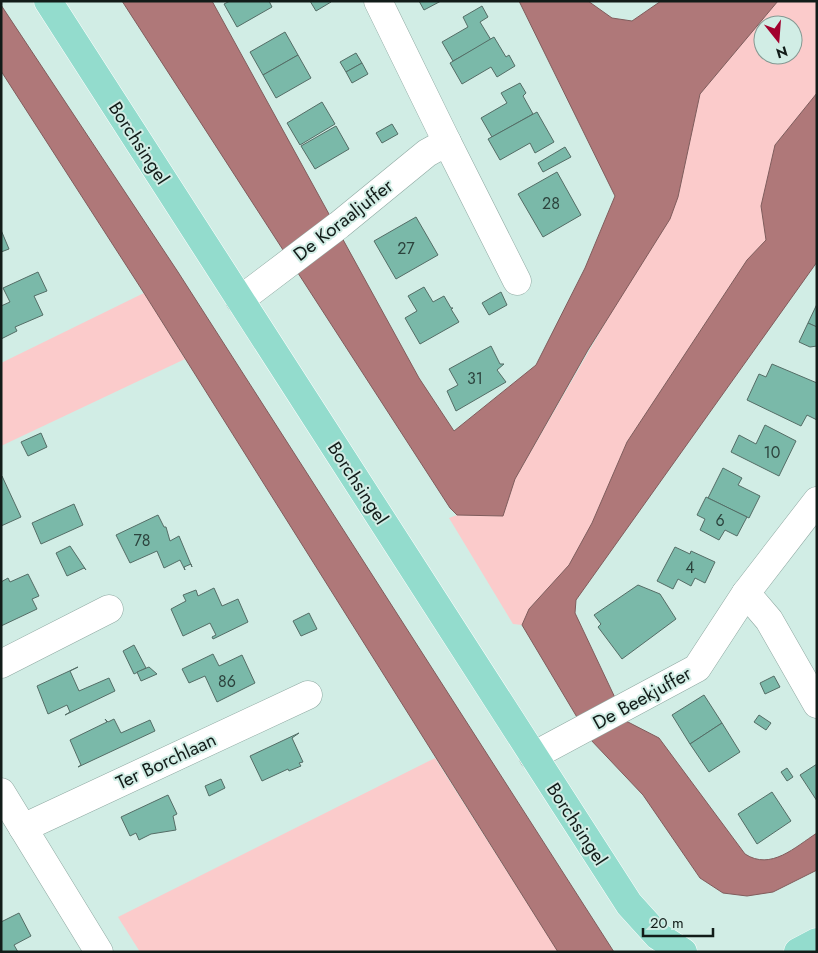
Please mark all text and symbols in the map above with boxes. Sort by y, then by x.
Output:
north arrow [753,15,803,65]
text: N [774,41,790,64]
street label: Borchsingel [102,96,176,190]
street label: De Koraaljuffer [287,172,399,268]
house number: 28 [542,192,560,215]
house number: 27 [397,237,415,260]
house number: 31 [467,367,483,390]
street label: Borchsingel [321,436,395,530]
house number: 10 [764,441,780,464]
house number: 6 [715,509,725,532]
house number: 78 [133,529,151,552]
house number: 4 [685,556,695,579]
street label: De Beekjuffer [588,660,697,736]
house number: 86 [218,670,236,693]
street label: Ter Borchlaan [111,726,221,796]
street label: Borchsingel [540,777,614,871]
scale bar [643,906,713,938]
text: 20 m [650,912,684,934]

